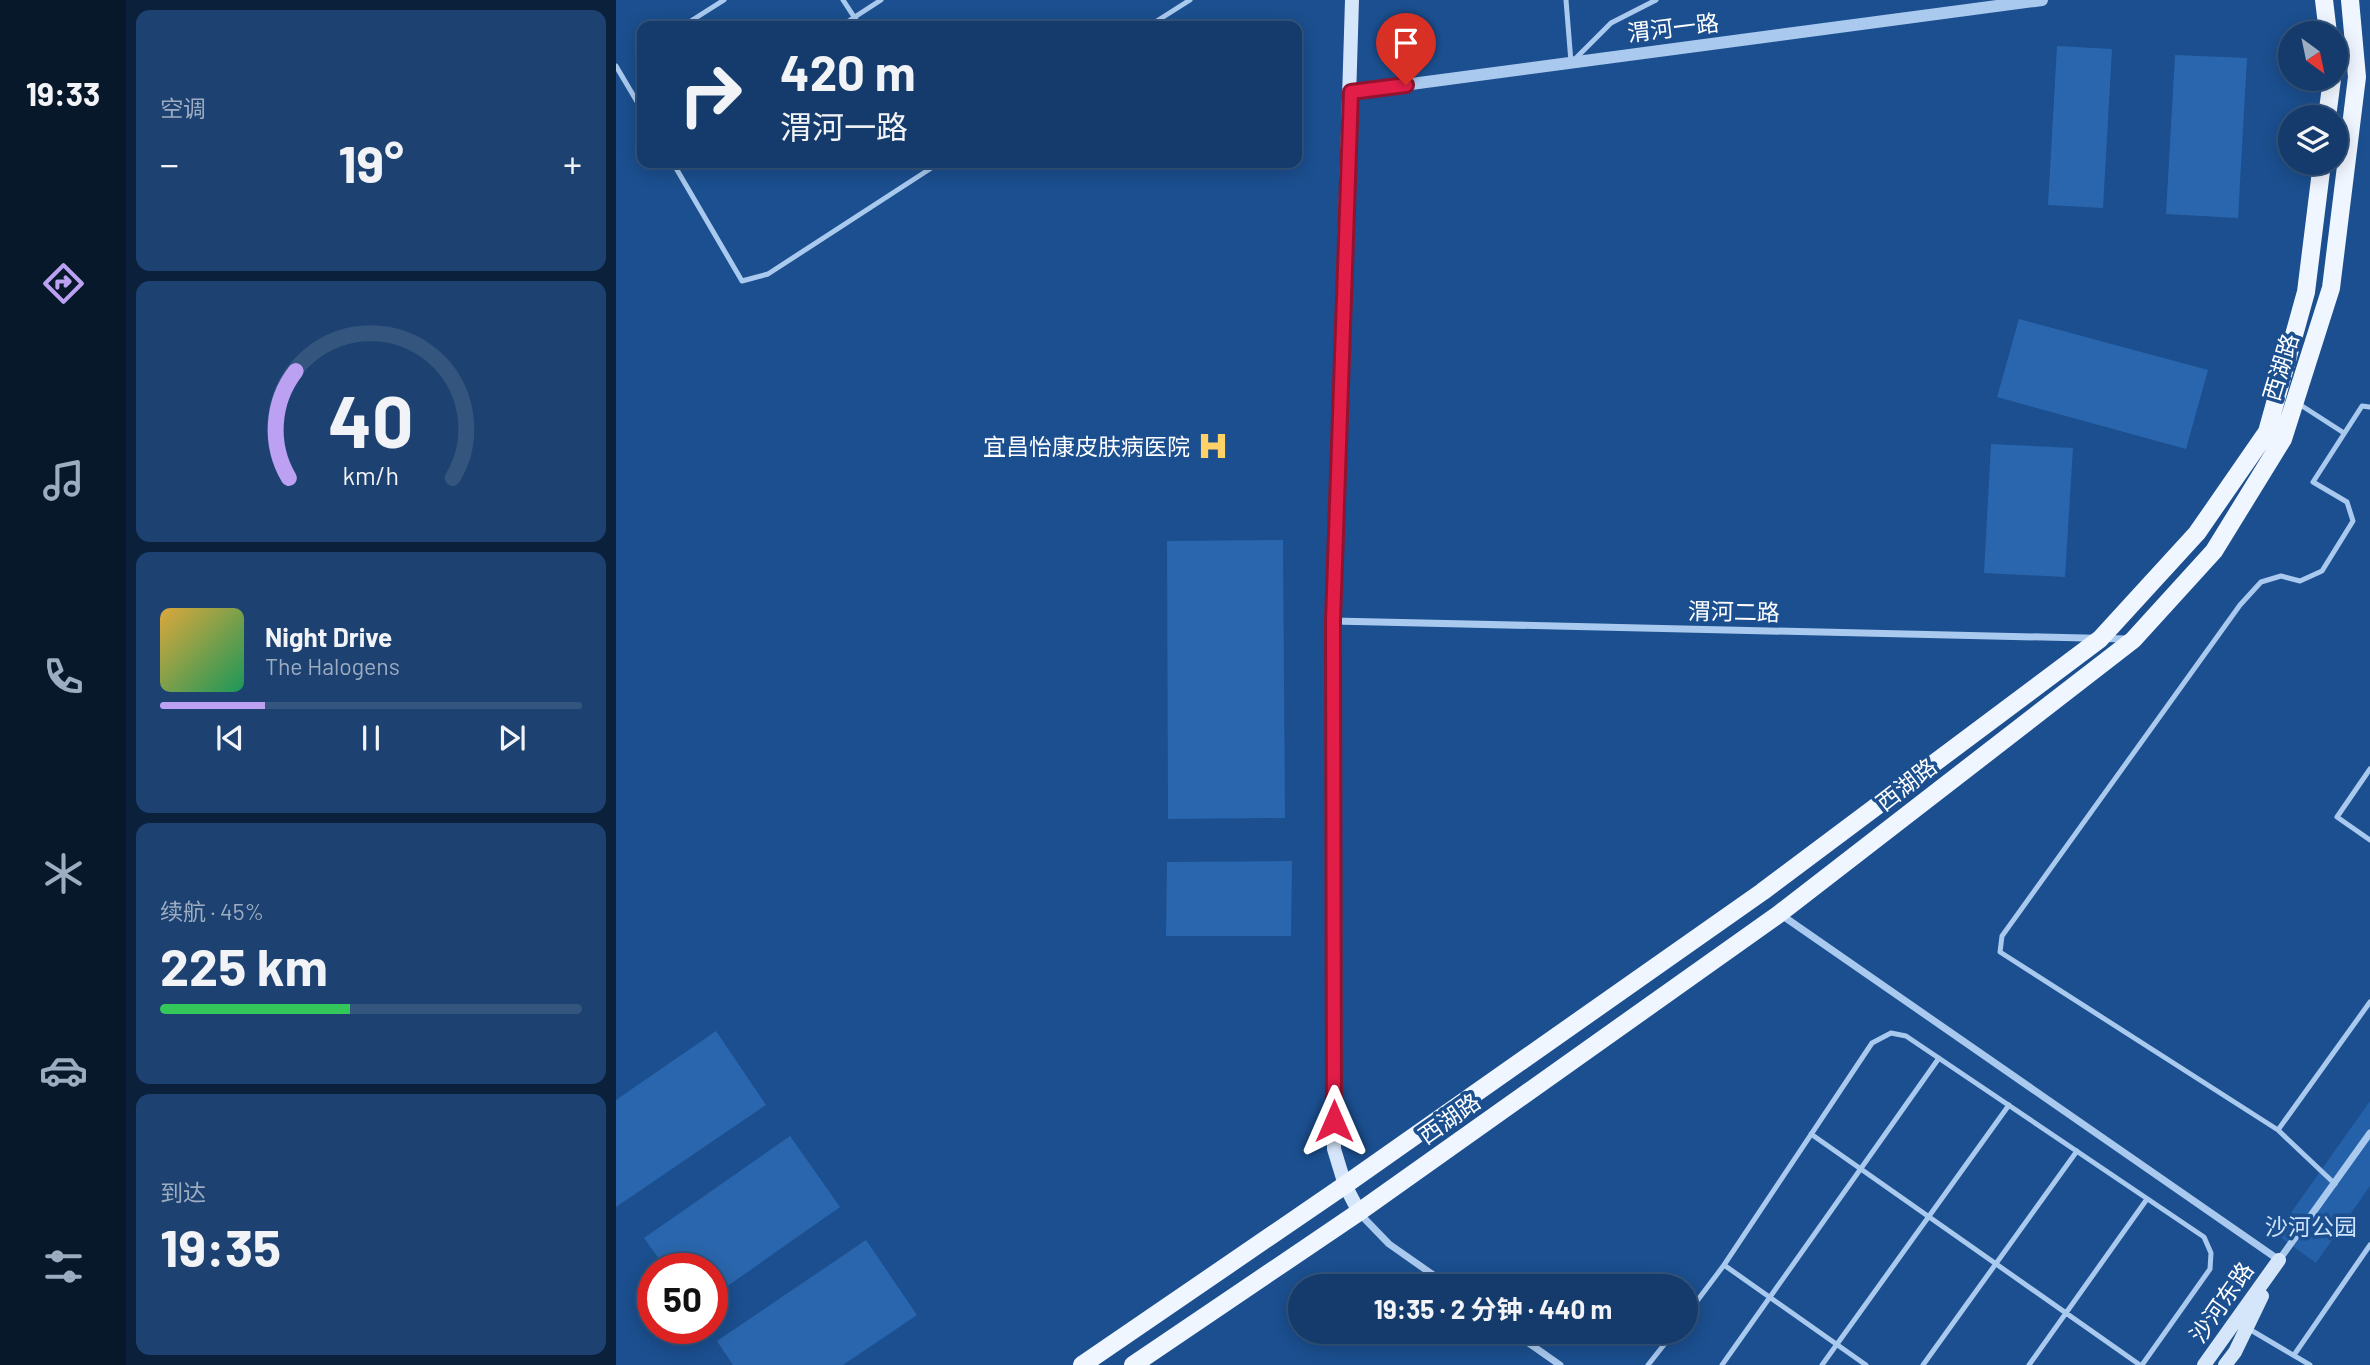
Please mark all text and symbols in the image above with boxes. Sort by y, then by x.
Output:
street label: 渭河一路 [1626,7,1720,47]
pin [1376,13,1436,85]
north arrow [2278,21,2348,91]
map controls [2278,21,2348,175]
icon: arrive [1387,24,1425,62]
text: 420 m [780,42,916,101]
icon: right [665,49,756,140]
text: 19:33 [26,74,100,112]
text: 空调 [160,94,206,122]
button: layers [2278,105,2348,175]
text: 渭河一路 [780,107,908,145]
text: 19° [338,131,404,193]
text: − [160,140,179,186]
text: + [563,140,582,186]
icon: directions [39,259,88,308]
street label: 西湖路 [2257,330,2303,404]
text: 40 [328,375,414,463]
hospital icon: 宜昌怡康皮肤病医院 [1196,429,1230,463]
place label: 宜昌怡康皮肤病医院 [983,432,1190,460]
icon: music [39,456,88,505]
text: km/h [343,459,399,489]
street label: 渭河二路 [1688,596,1780,626]
text: Night Drive [265,621,392,652]
icon: phone [39,652,88,701]
text: The Halogens [265,652,400,680]
icon: previous [211,719,249,757]
icon: pause [352,719,390,757]
icon: next [493,719,531,757]
street label: 西湖路 [1870,752,1942,816]
icon: climate [39,849,88,898]
text: 续航 · 45% [160,897,264,925]
text: 225 km [160,934,328,996]
icon: car [39,1046,88,1095]
position arrow [1297,1084,1371,1158]
street label: 西湖路 [1413,1087,1485,1149]
text: 到达 [160,1178,206,1206]
park label: 沙河公园 [2265,1212,2357,1240]
text: 19:35 [160,1215,281,1277]
icon: filters [39,1242,88,1291]
speed limit sign: 50 [637,1253,728,1344]
street label: 沙河东路 [2183,1256,2259,1348]
text: 19:35 · 2 分钟 · 440 m [1374,1293,1612,1324]

